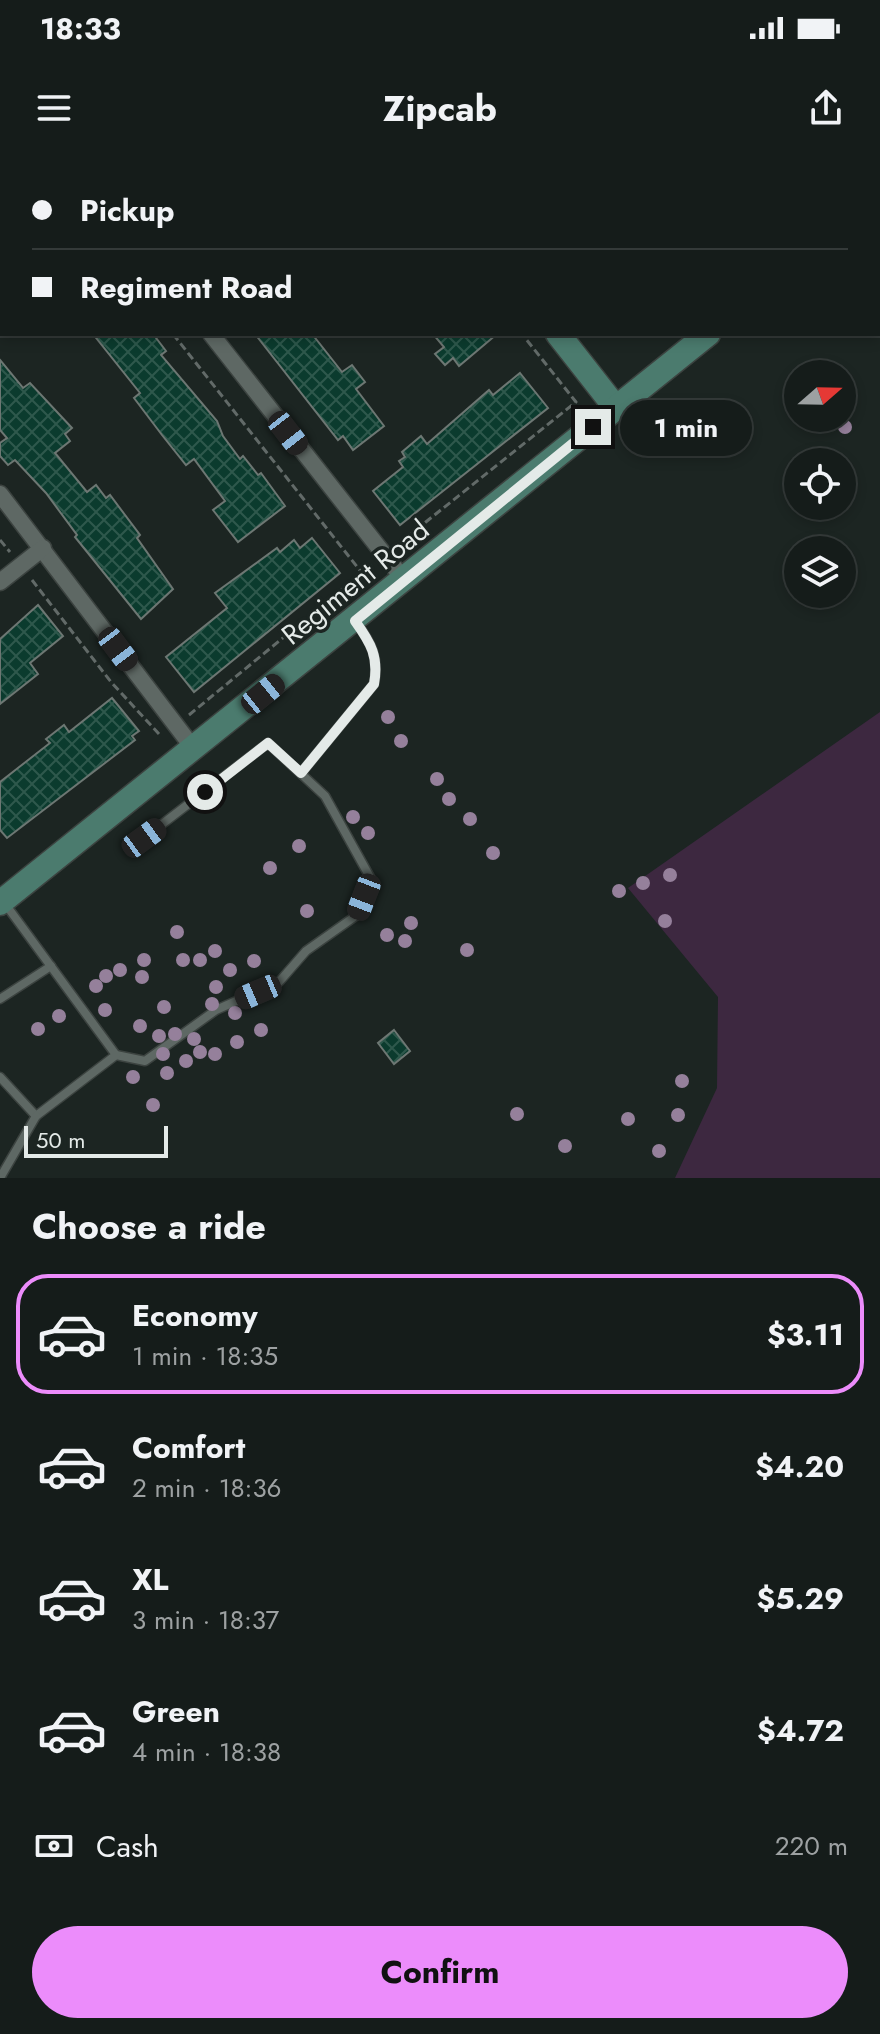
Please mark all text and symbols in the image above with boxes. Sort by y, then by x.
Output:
text: 18:33 [40,7,121,50]
text: Zipcab [383,82,497,134]
icon: menu [32,86,76,130]
icon: share [804,86,848,130]
text: Pickup [80,189,175,232]
text: Regiment Road [80,266,293,309]
north arrow [784,360,856,432]
map controls [784,360,856,608]
callout: 1 min [621,399,753,455]
car [264,407,312,459]
route end [575,409,611,445]
text: 1 min [654,409,718,447]
button: locate [784,448,856,520]
street label: Regiment Road [273,510,438,655]
button: layers [784,536,856,608]
car [94,623,142,675]
car [237,670,289,718]
route start [187,774,223,810]
car [118,814,170,862]
car [344,870,384,924]
car [231,972,285,1012]
scale bar [24,1122,168,1158]
text: 50 m [36,1124,85,1156]
text: Choose a ride [32,1200,266,1252]
text: Economy [132,1294,258,1337]
icon: car [36,1298,108,1370]
text: $3.11 [767,1313,844,1356]
text: 1 min · 18:35 [132,1337,278,1375]
text: Comfort [132,1426,245,1469]
icon: car [36,1430,108,1502]
text: $4.20 [755,1445,844,1488]
text: 2 min · 18:36 [132,1469,282,1507]
text: XL [132,1558,168,1601]
icon: car [36,1562,108,1634]
text: $5.29 [757,1577,844,1620]
text: 3 min · 18:37 [132,1601,279,1639]
text: Green [132,1690,220,1733]
icon: car [36,1694,108,1766]
text: $4.72 [757,1709,844,1752]
text: 4 min · 18:38 [132,1733,281,1771]
icon: cash [32,1824,76,1868]
text: Cash [96,1825,159,1868]
text: 220 m [775,1827,848,1865]
button: Confirm [32,1926,848,2018]

